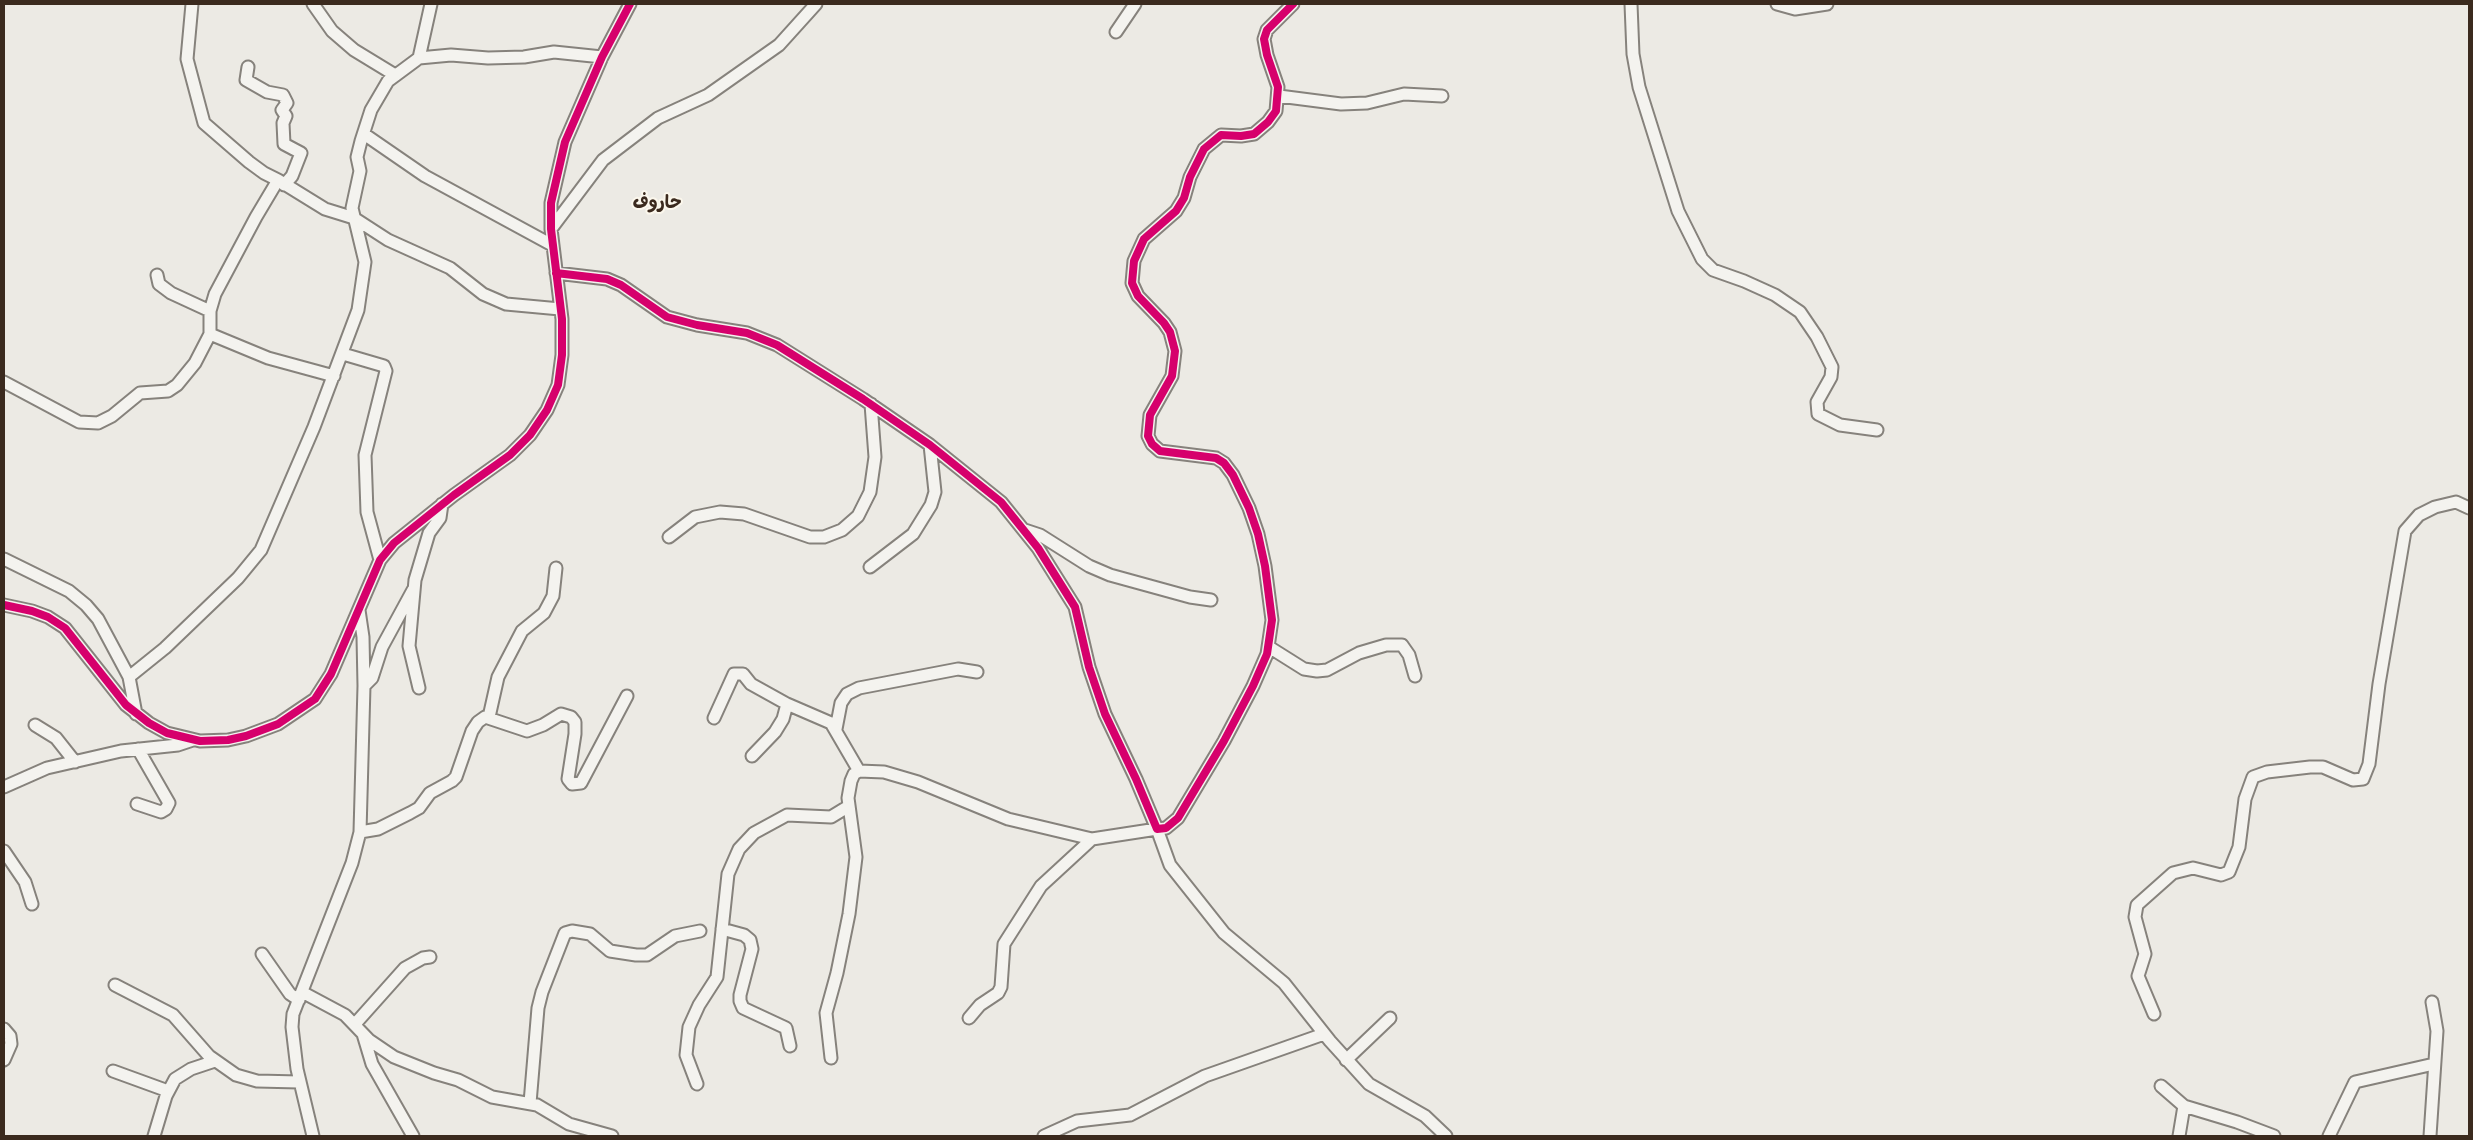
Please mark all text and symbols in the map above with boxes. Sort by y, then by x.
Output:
district label: حاروف [633,192,681,214]

